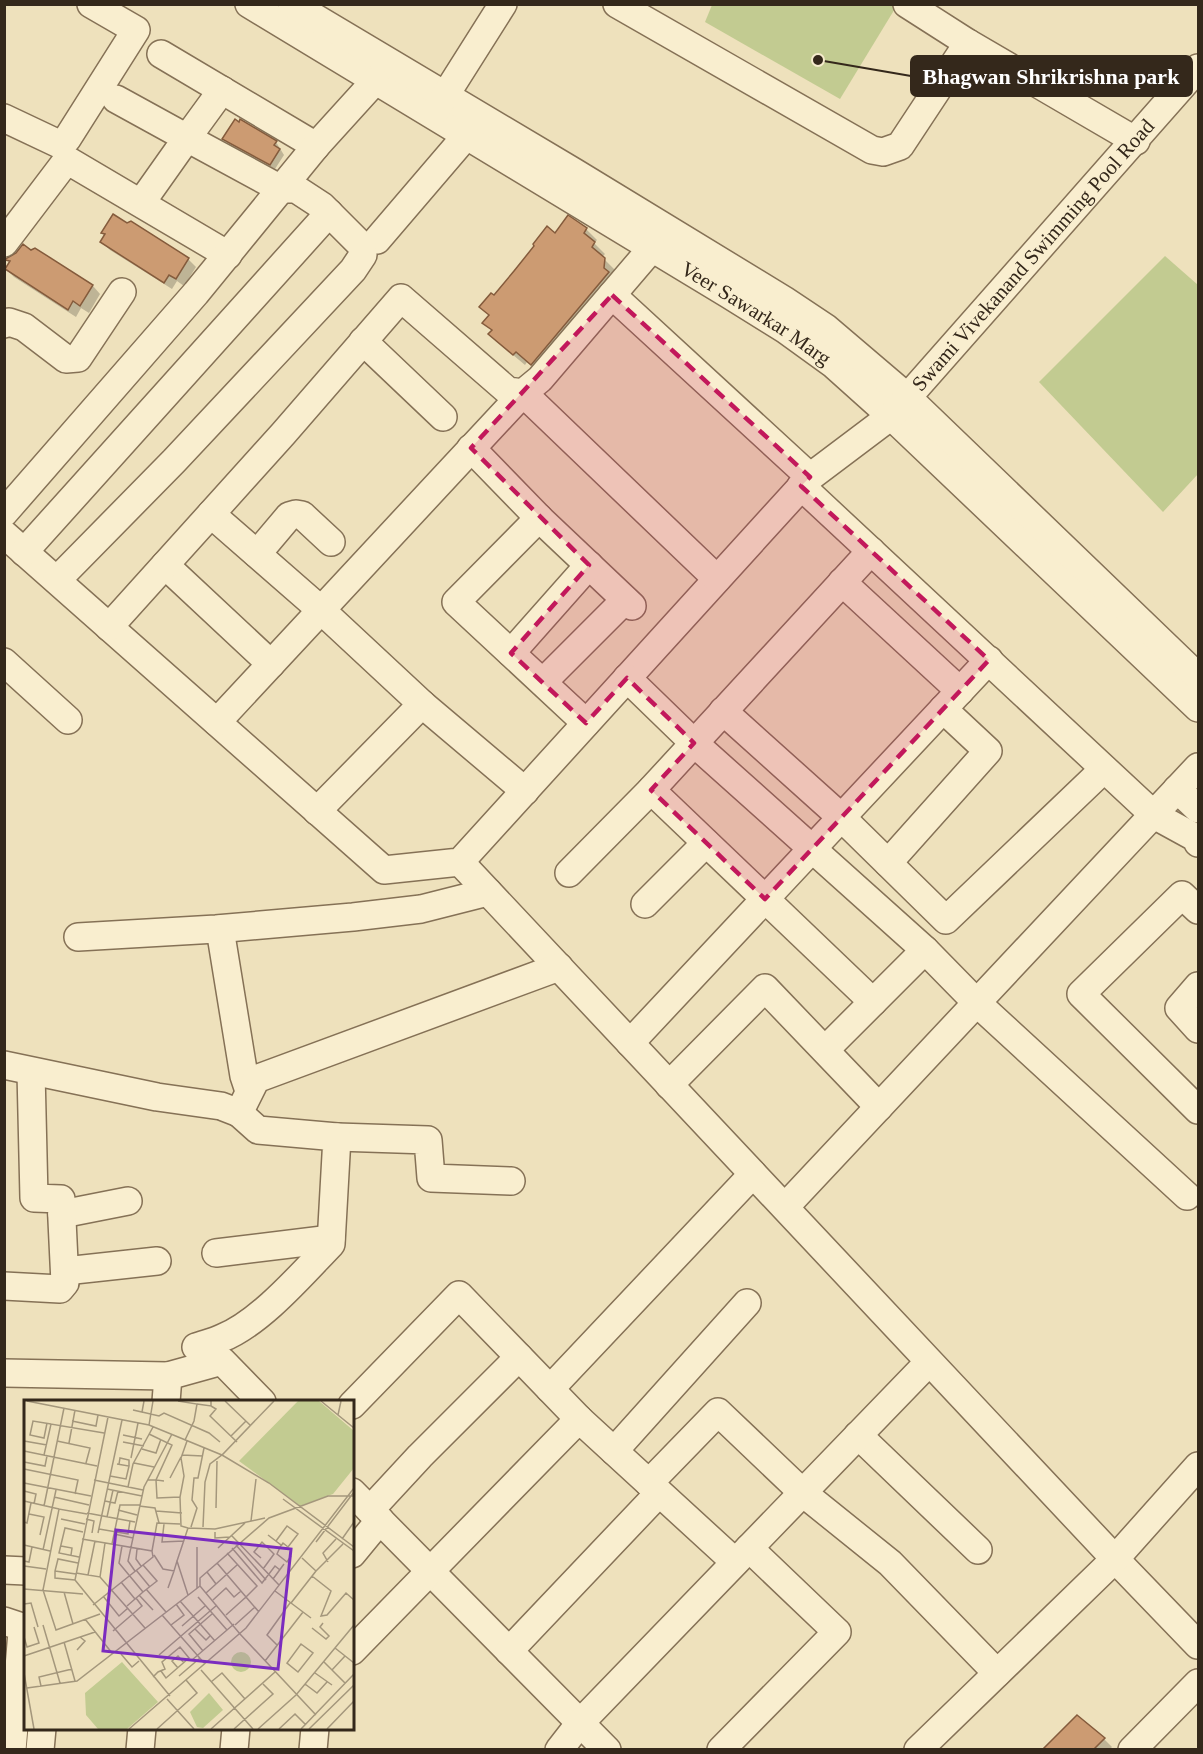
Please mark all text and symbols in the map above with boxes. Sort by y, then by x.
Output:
callout: Bhagwan Shrikrishna park [911,56,1192,96]
text: Bhagwan Shrikrishna park [923,64,1180,89]
street label: Swami Vivekanand Swimming Pool Road [907,114,1160,396]
street label: Veer Sawarkar Marg [677,256,836,371]
inset map [24,1400,354,1730]

